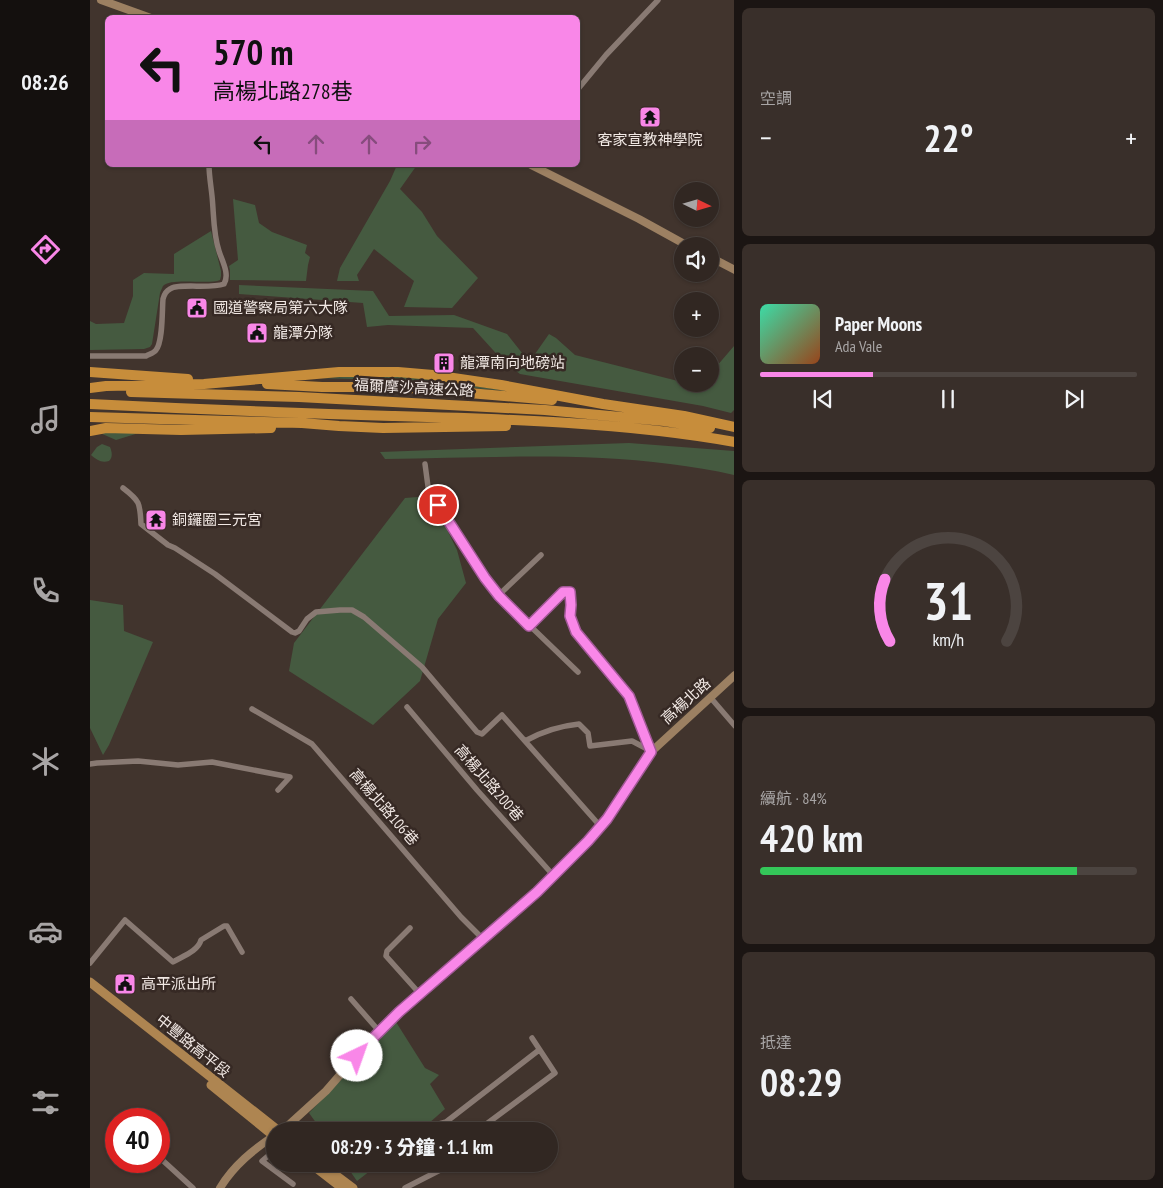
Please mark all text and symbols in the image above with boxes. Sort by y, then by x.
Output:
text: 570 m [213,29,294,75]
icon: left [130,35,195,100]
text: 08:26 [21,68,69,96]
text: 高楊北路278巷 [213,77,353,105]
text: 空調 [760,88,792,108]
temple icon: 客家宣教神學院 [638,105,662,129]
text: 22° [923,113,974,162]
text: − [760,119,772,156]
text: + [1125,119,1137,156]
icon: left [249,130,277,158]
icon: ahead [302,130,330,158]
icon: ahead [355,130,383,158]
icon: right [408,130,436,158]
place label: 客家宣教神學院 [597,130,703,149]
north arrow [674,182,719,228]
map controls [674,182,719,392]
icon: directions [28,232,63,267]
button: sound [674,237,719,282]
button: + [674,292,719,337]
public building icon: 國道警察局第六大隊 [185,296,209,320]
place label: 國道警察局第六大隊 [213,298,348,317]
text: Paper Moons [835,312,922,336]
public building icon: 龍潭分隊 [245,321,269,345]
place label: 龍潭分隊 [273,323,333,342]
text: Ada Vale [835,336,882,356]
button: − [674,347,719,392]
building icon: 龍潭南向地磅站 [432,351,456,375]
place label: 龍潭南向地磅站 [460,353,565,372]
street label: 福爾摩沙高速公路 [354,375,474,400]
icon: previous [809,385,837,413]
icon: pause [934,385,962,413]
icon: next [1060,385,1088,413]
icon: music [28,402,63,437]
pin [417,484,459,526]
icon: arrive [424,491,452,519]
temple icon: 銅鑼圈三元宮 [144,508,168,532]
place label: 銅鑼圈三元宮 [172,510,262,529]
text: 31 [924,567,973,634]
icon: phone [28,573,63,608]
text: km/h [933,628,964,651]
street label: 高楊北路 [657,673,714,728]
street label: 高楊北路200巷 [451,740,528,825]
icon: climate [28,744,63,779]
street label: 高楊北路106巷 [346,764,423,849]
text: 續航 · 84% [760,788,827,808]
text: 420 km [760,813,863,862]
icon: car [28,914,63,949]
public building icon: 高平派出所 [113,972,137,996]
place label: 高平派出所 [141,974,216,993]
street label: 中豐路高平段 [152,1010,234,1081]
position arrow [330,1029,382,1081]
text: 抵達 [760,1032,792,1052]
text: 08:29 [760,1057,842,1106]
icon: filters [28,1085,63,1120]
speed limit sign: 40 [105,1108,170,1173]
text: 08:29 · 3 分鐘 · 1.1 km [331,1135,493,1159]

